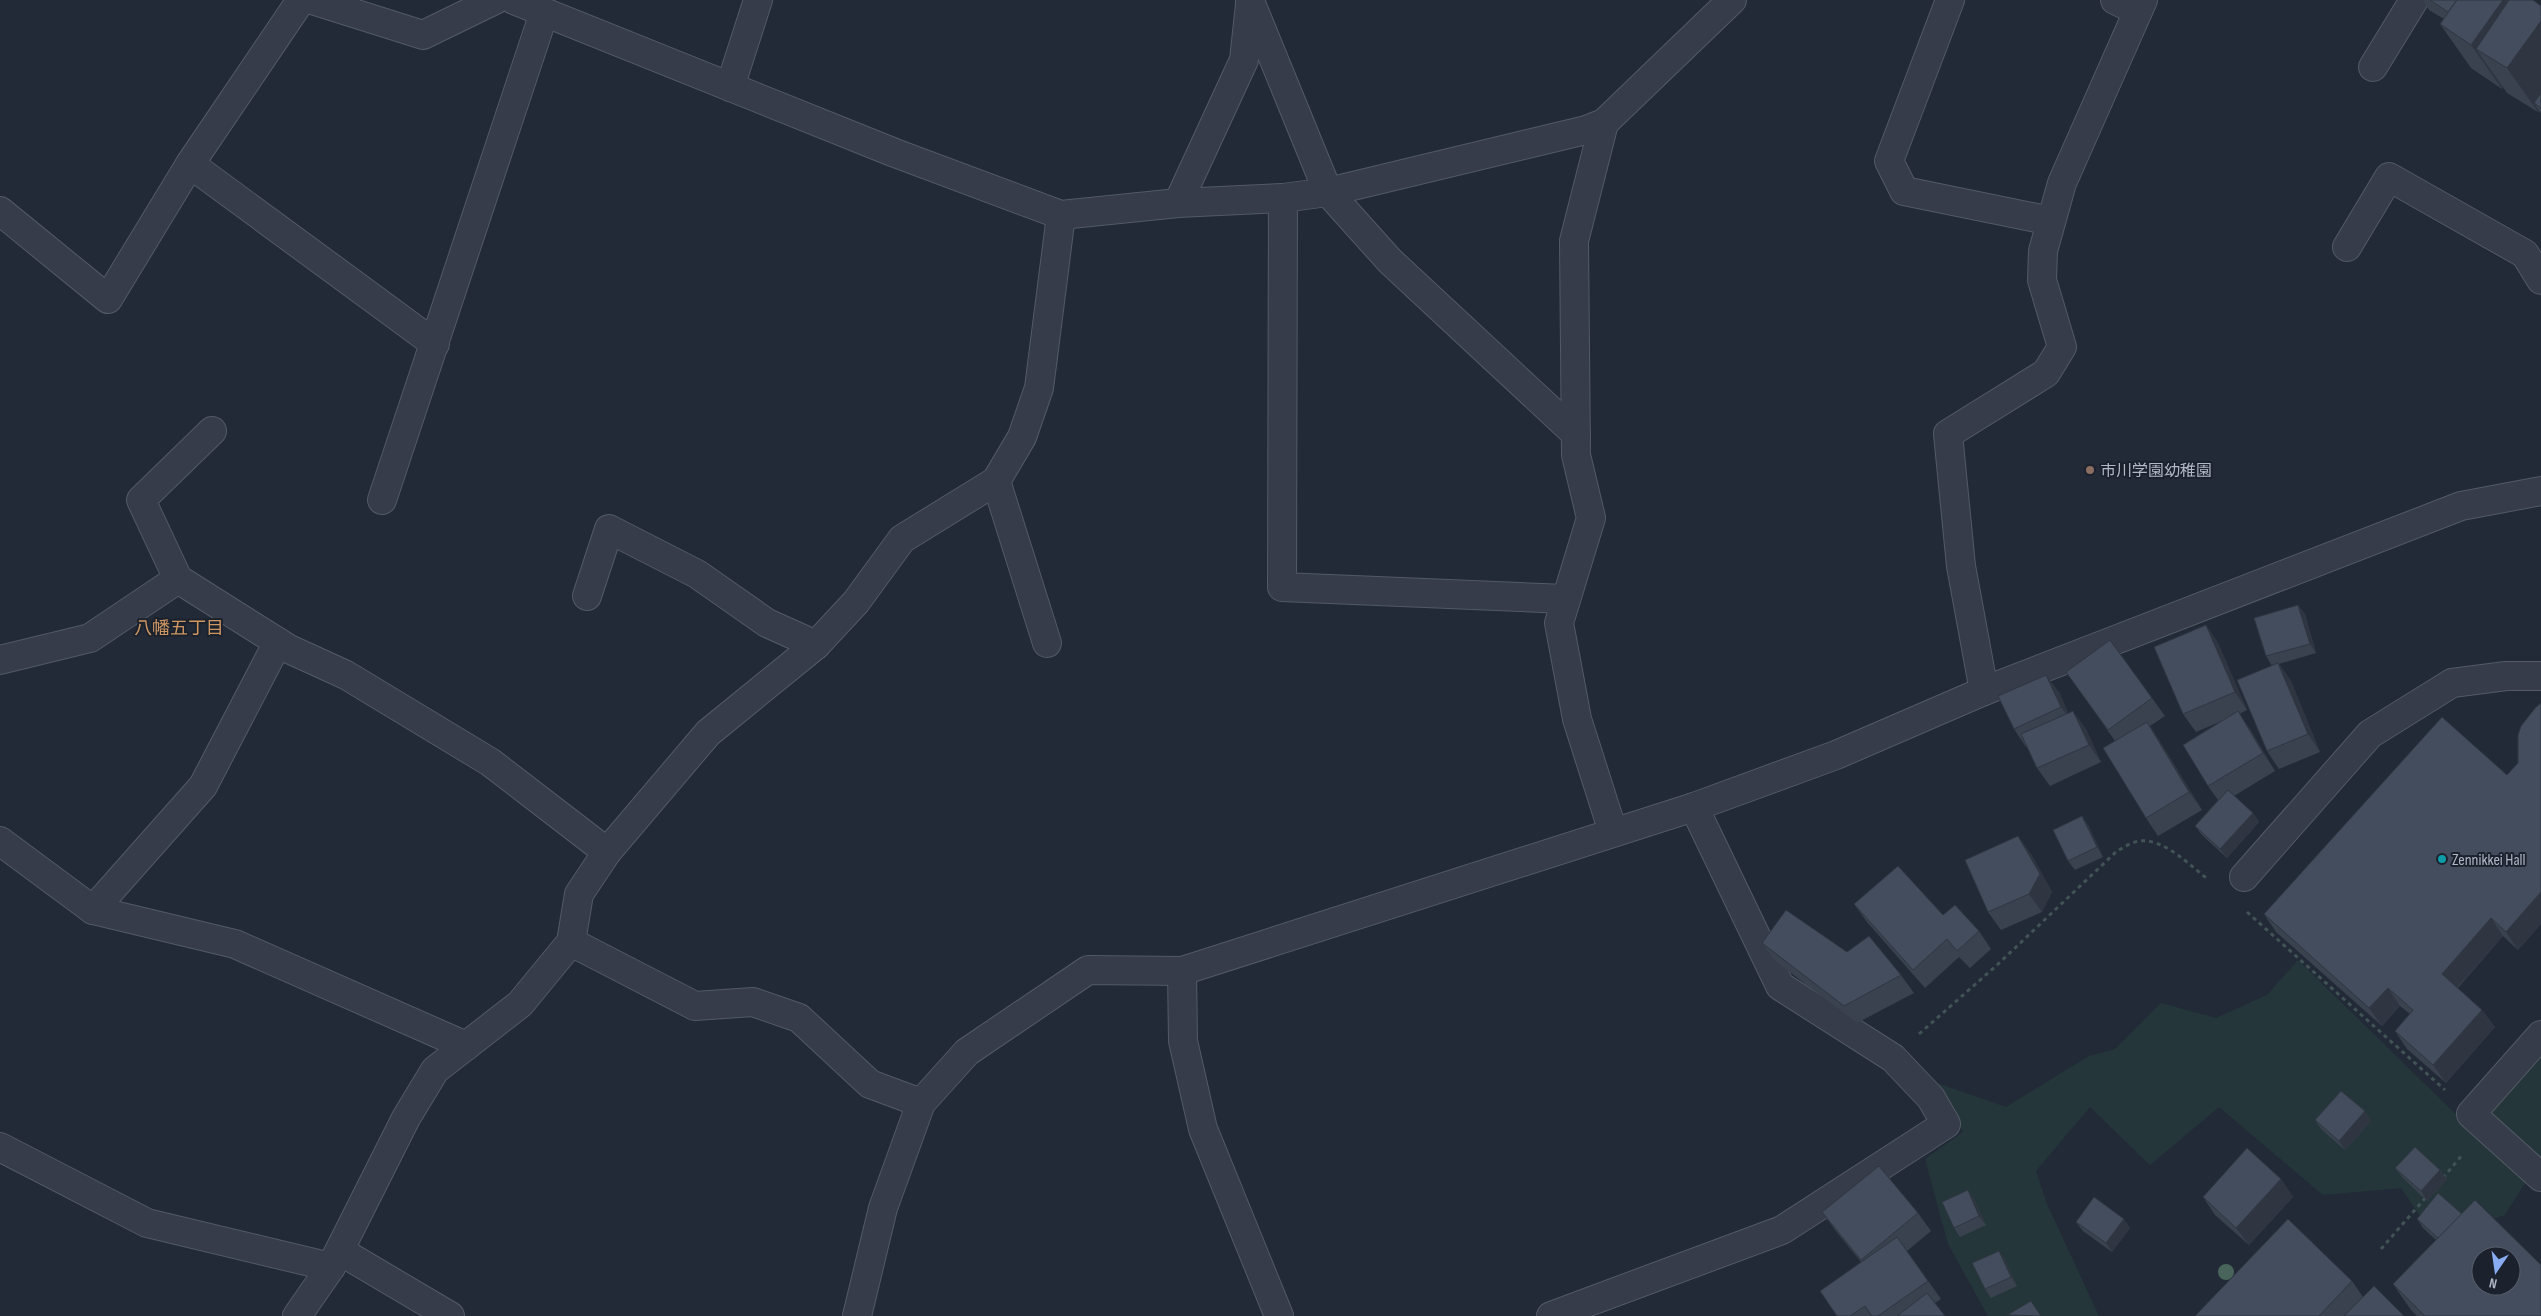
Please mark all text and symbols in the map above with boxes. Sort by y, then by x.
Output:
place label: 市川学園幼稚園 [2100,462,2212,481]
marker: 市川学園幼稚園 [2084,464,2096,476]
district label: 八幡五丁目 [134,618,224,639]
place label: Zennikkei Hall [2452,851,2526,870]
marker: Zennikkei Hall [2436,853,2448,865]
north arrow [2471,1246,2521,1296]
text: N [2488,1274,2499,1292]

